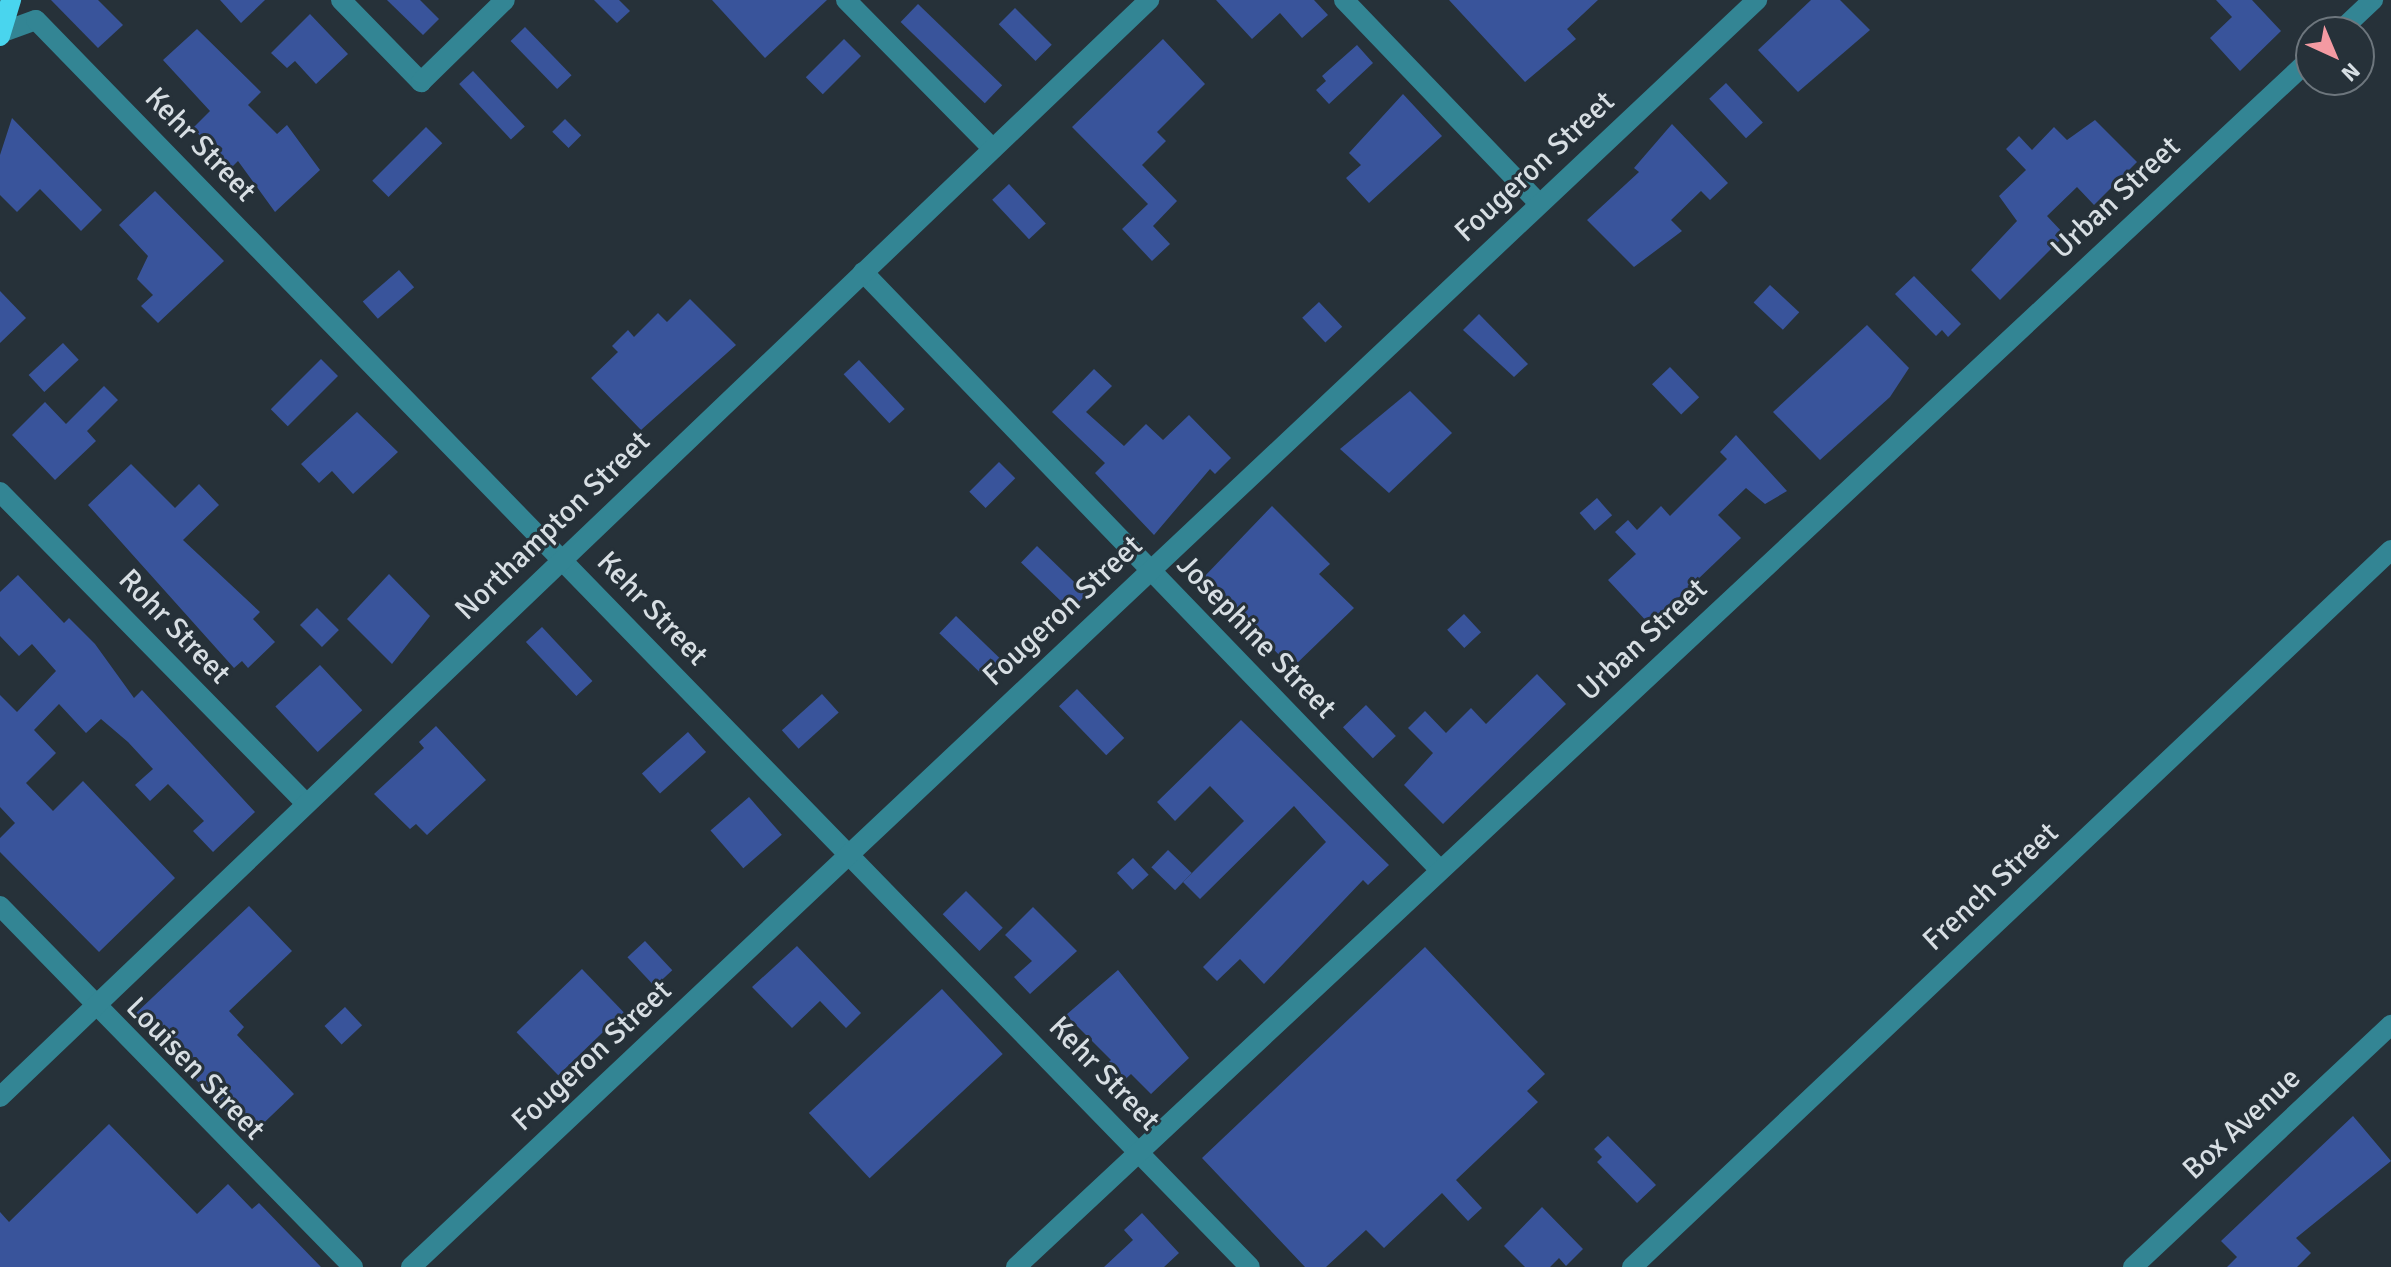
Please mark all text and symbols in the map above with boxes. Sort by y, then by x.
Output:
north arrow [2295,16,2375,96]
text: N [2336,57,2366,87]
street label: Kehr Street [137,81,263,209]
street label: Fougeron Street [1448,84,1622,250]
street label: Urban Street [2044,129,2188,267]
street label: Northampton Street [448,424,658,628]
street label: Fougeron Street [976,528,1150,694]
street label: Kehr Street [589,545,715,673]
street label: Josephine Street [1169,548,1343,726]
street label: Rohr Street [111,562,237,692]
street label: Urban Street [1571,571,1715,709]
street label: French Street [1916,815,2066,959]
street label: Fougeron Street [505,973,679,1139]
street label: Louisen Street [118,990,272,1148]
street label: Kehr Street [1041,1010,1167,1138]
street label: Box Avenue [2176,1061,2308,1187]

